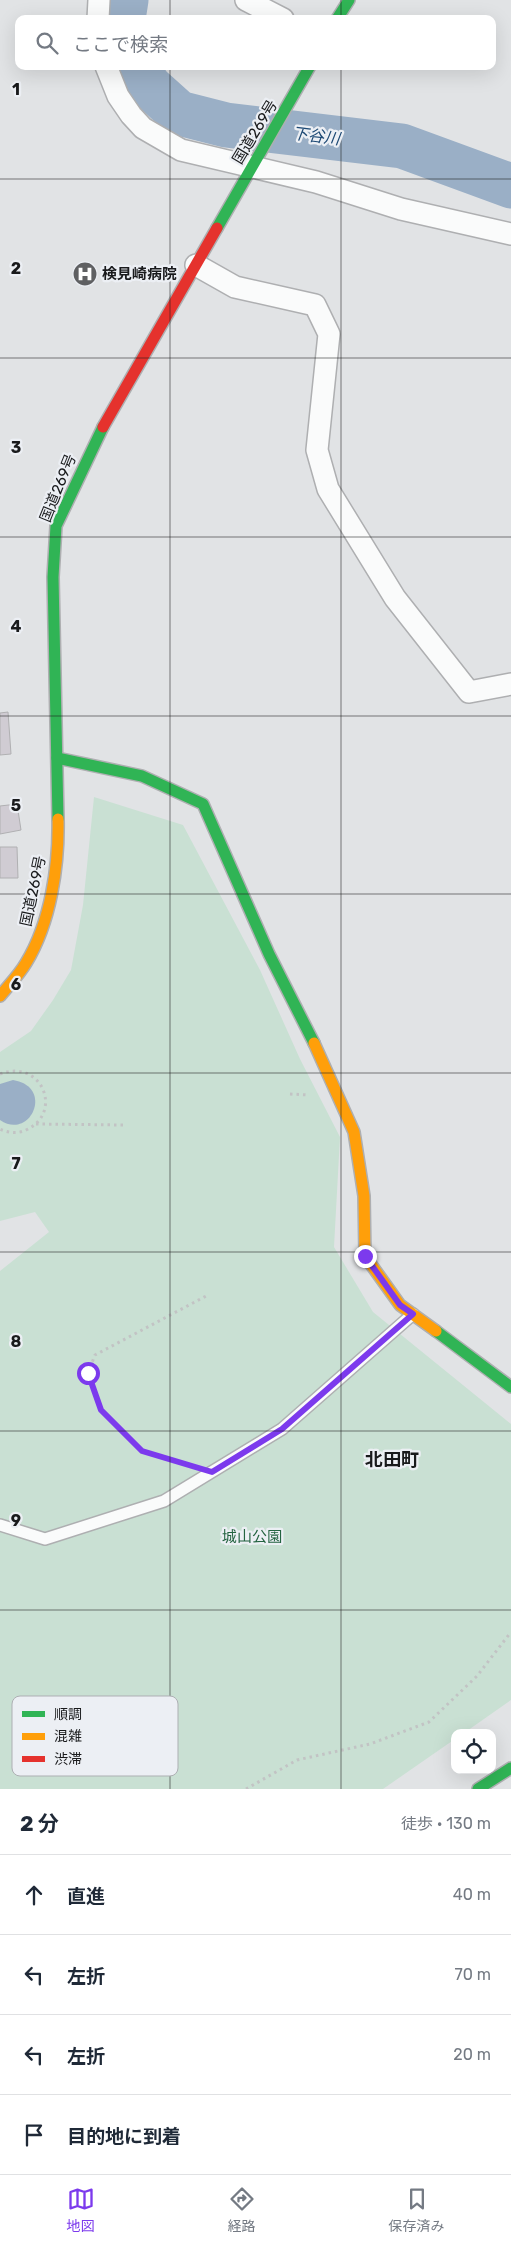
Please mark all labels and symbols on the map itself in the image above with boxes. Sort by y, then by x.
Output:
text: 1 [12,80,20,99]
street label: 国道269号 [229,97,281,167]
water label: 下谷川 [291,124,343,149]
text: 2 [11,259,21,278]
hospital icon: 検見崎病院 [72,261,98,287]
place label: 検見崎病院 [102,265,177,283]
text: 3 [11,438,21,457]
street label: 国道269号 [36,451,80,525]
text: 4 [11,617,22,636]
text: 5 [11,796,21,815]
street label: 国道269号 [17,854,49,928]
text: 6 [11,975,21,994]
text: 7 [11,1154,21,1173]
route end [354,1245,377,1268]
text: 8 [11,1332,22,1351]
route start [77,1362,100,1385]
district label: 北田町 [365,1449,419,1471]
text: 9 [11,1511,21,1530]
park label: 城山公園 [222,1528,282,1546]
legend [12,1696,178,1776]
text: 順調 [54,1706,82,1723]
text: 混雑 [54,1728,82,1745]
text: 渋滞 [54,1751,82,1768]

